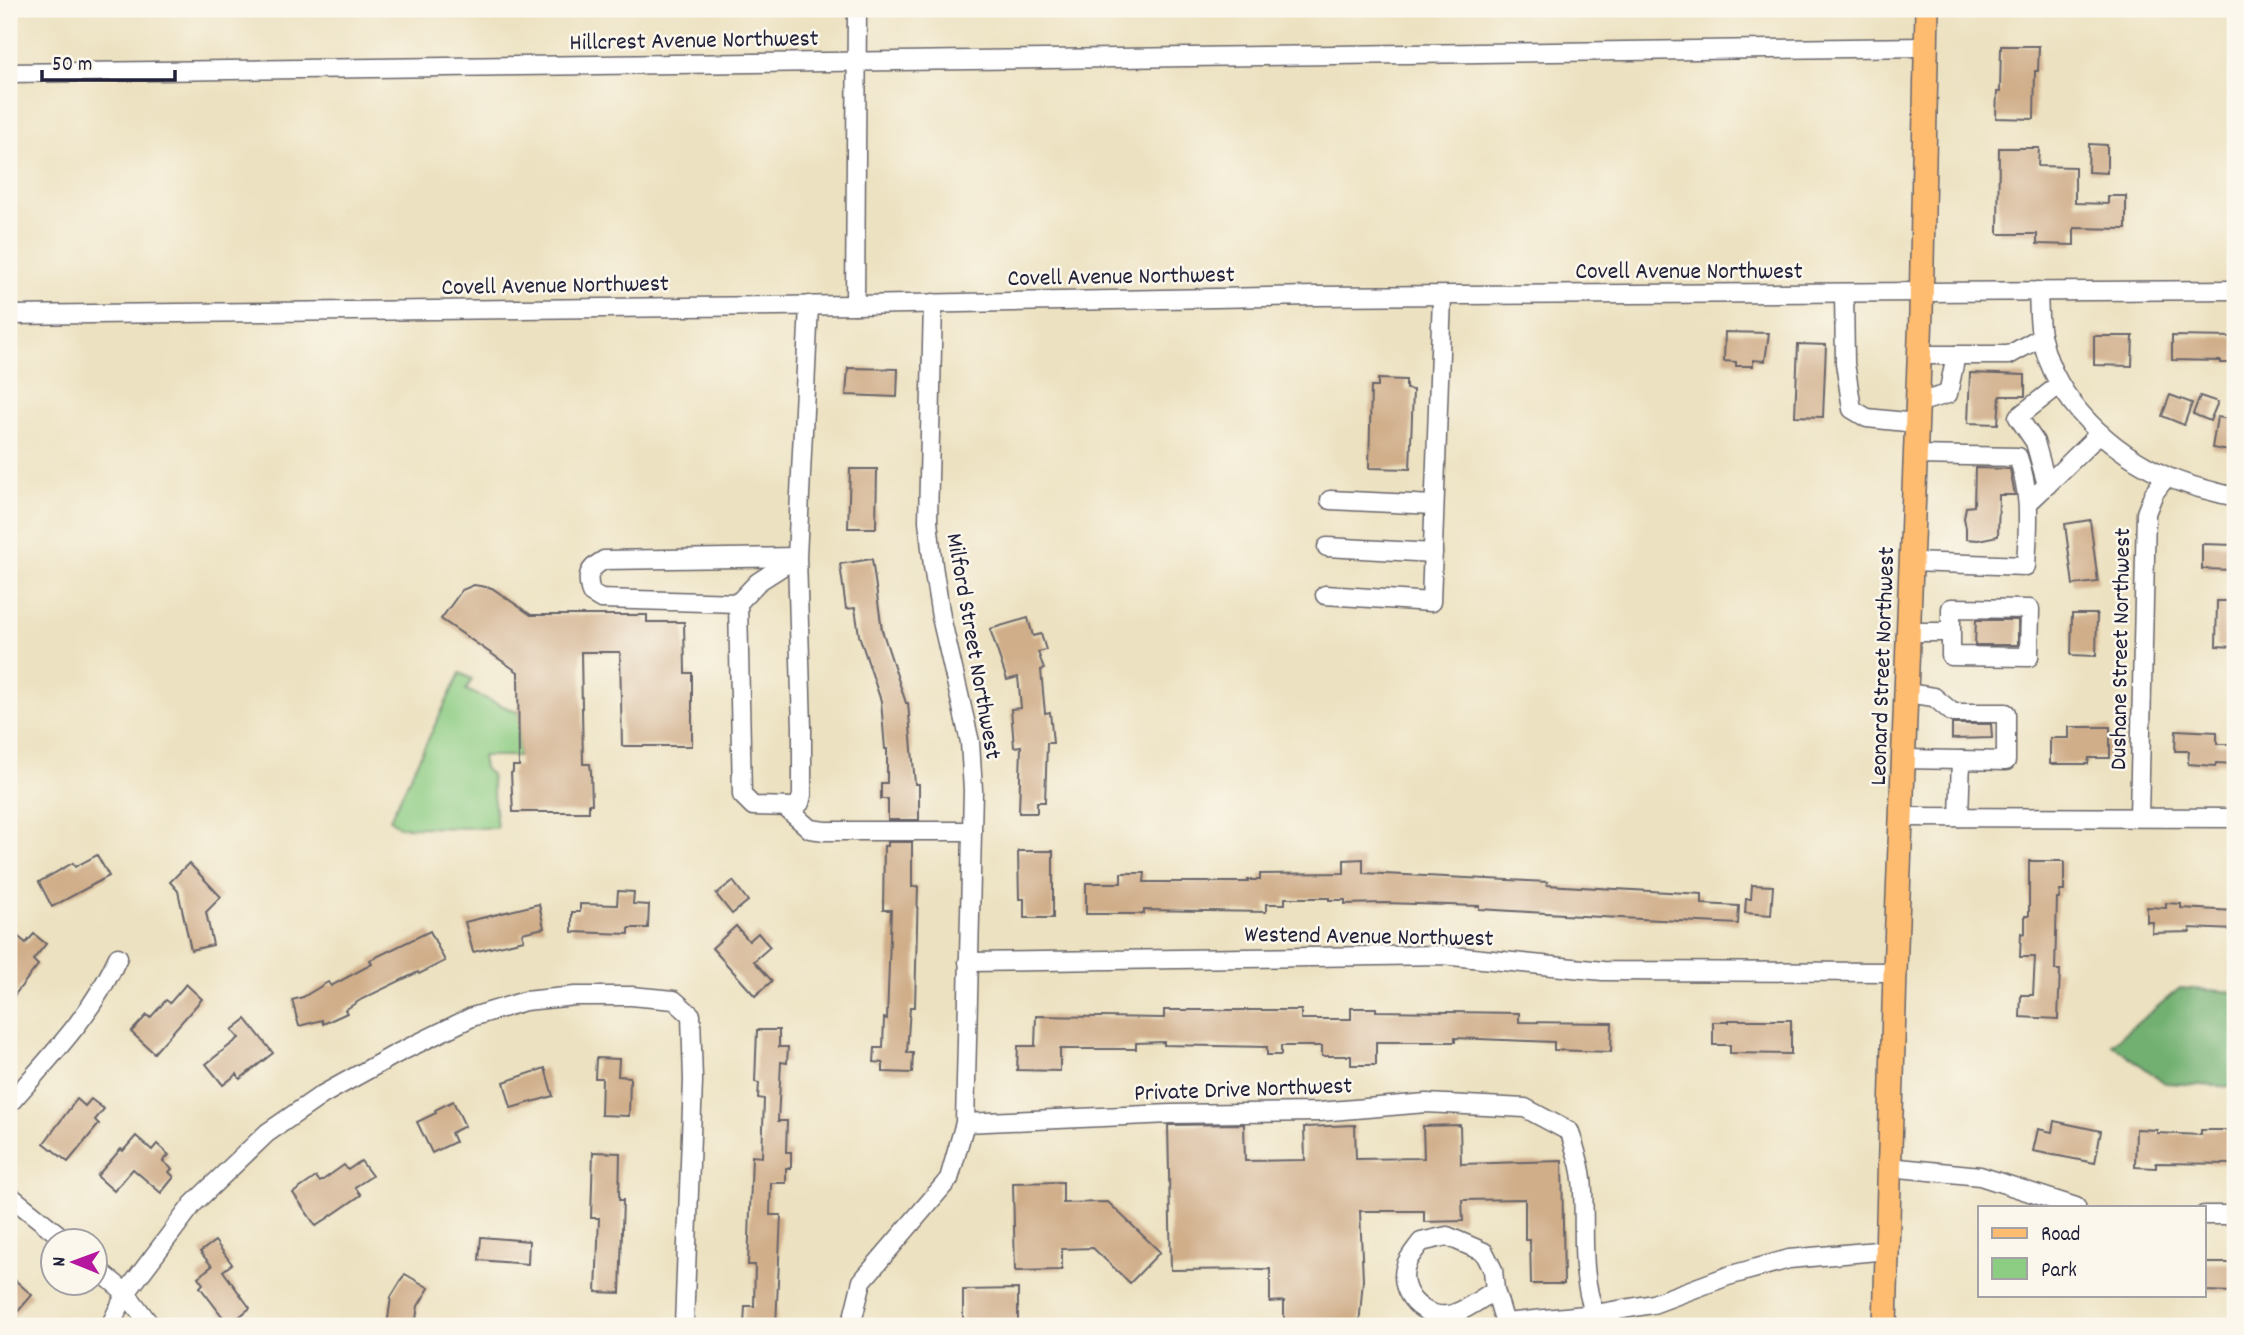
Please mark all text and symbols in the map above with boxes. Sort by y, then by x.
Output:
street label: Hillcrest Avenue Northwest [569,23,819,61]
scale bar [42,38,175,82]
text: 50 m [52,51,92,81]
street label: Covell Avenue Northwest [1575,256,1803,290]
street label: Covell Avenue Northwest [1007,259,1235,297]
street label: Covell Avenue Northwest [441,268,669,306]
street label: Dushane Street Northwest [2103,527,2141,770]
street label: Milford Street Northwest [935,531,1009,762]
street label: Leonard Street Northwest [1863,546,1905,786]
street label: Westend Avenue Northwest [1244,919,1494,957]
street label: Private Drive Northwest [1133,1070,1353,1112]
legend [1978,1206,2206,1296]
text: Road [2041,1221,2080,1251]
north arrow [38,1226,108,1296]
text: N [47,1257,74,1267]
text: Park [2041,1257,2077,1287]

